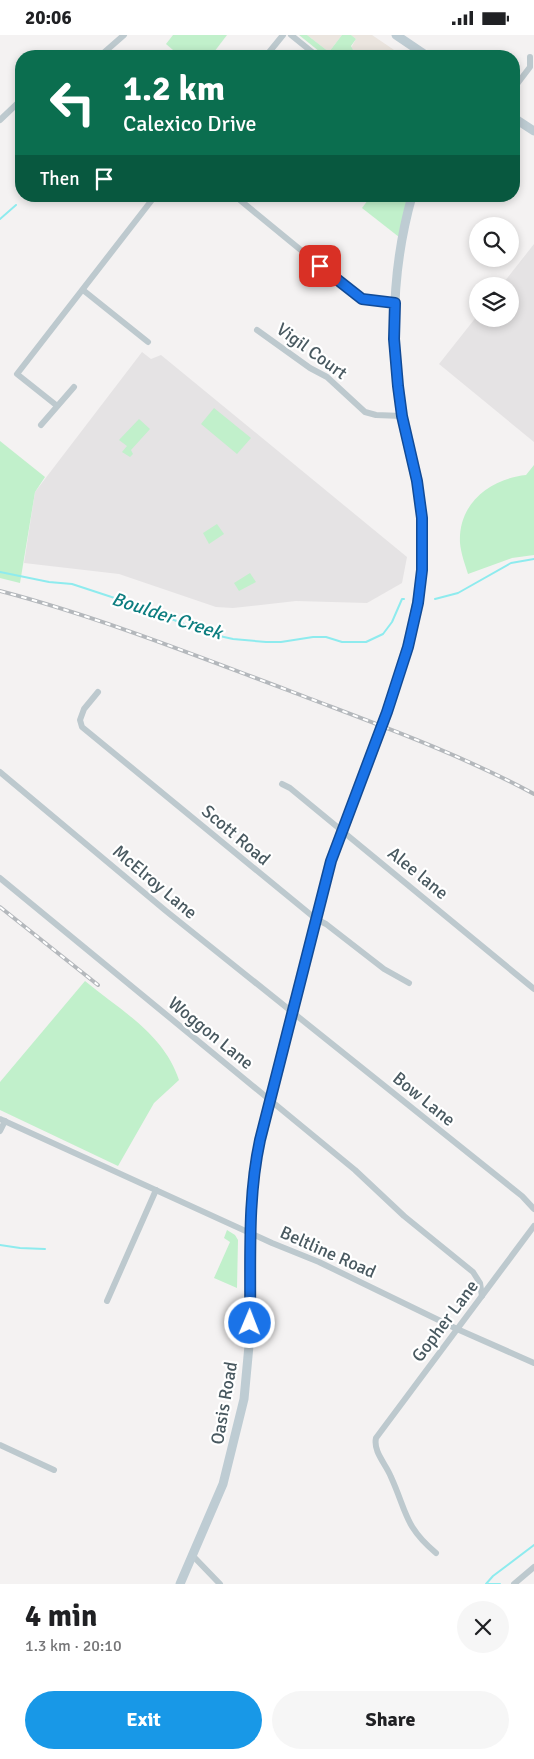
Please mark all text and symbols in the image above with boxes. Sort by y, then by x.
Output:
text: 20:06 [25,6,72,30]
text: 1.2 km [123,67,225,110]
icon: left [40,70,105,135]
text: Calexico Drive [123,110,256,137]
icon: arrive [90,165,118,193]
text: Then [40,167,80,191]
map controls [469,217,519,327]
button: search [469,217,519,267]
pin [299,245,341,287]
icon: arrive [306,252,334,280]
button: layers [469,277,519,327]
street label: Vigil Court [272,318,352,384]
water label: Boulder Creek [109,587,227,646]
street label: Scott Road [197,800,275,870]
street label: McElroy Lane [108,840,202,924]
street label: Alee lane [383,842,453,904]
street label: Woggon Lane [164,992,258,1074]
street label: Bow Lane [388,1067,460,1131]
street label: Beltline Road [277,1221,379,1283]
street label: Gopher Lane [407,1276,483,1366]
position arrow [223,1296,275,1348]
street label: Oasis Road [206,1360,242,1446]
text: 4 min [25,1598,97,1635]
button: close [457,1601,509,1653]
text: 1.3 km · 20:10 [25,1636,122,1656]
button: Exit [25,1691,262,1749]
button: Share [272,1691,509,1749]

